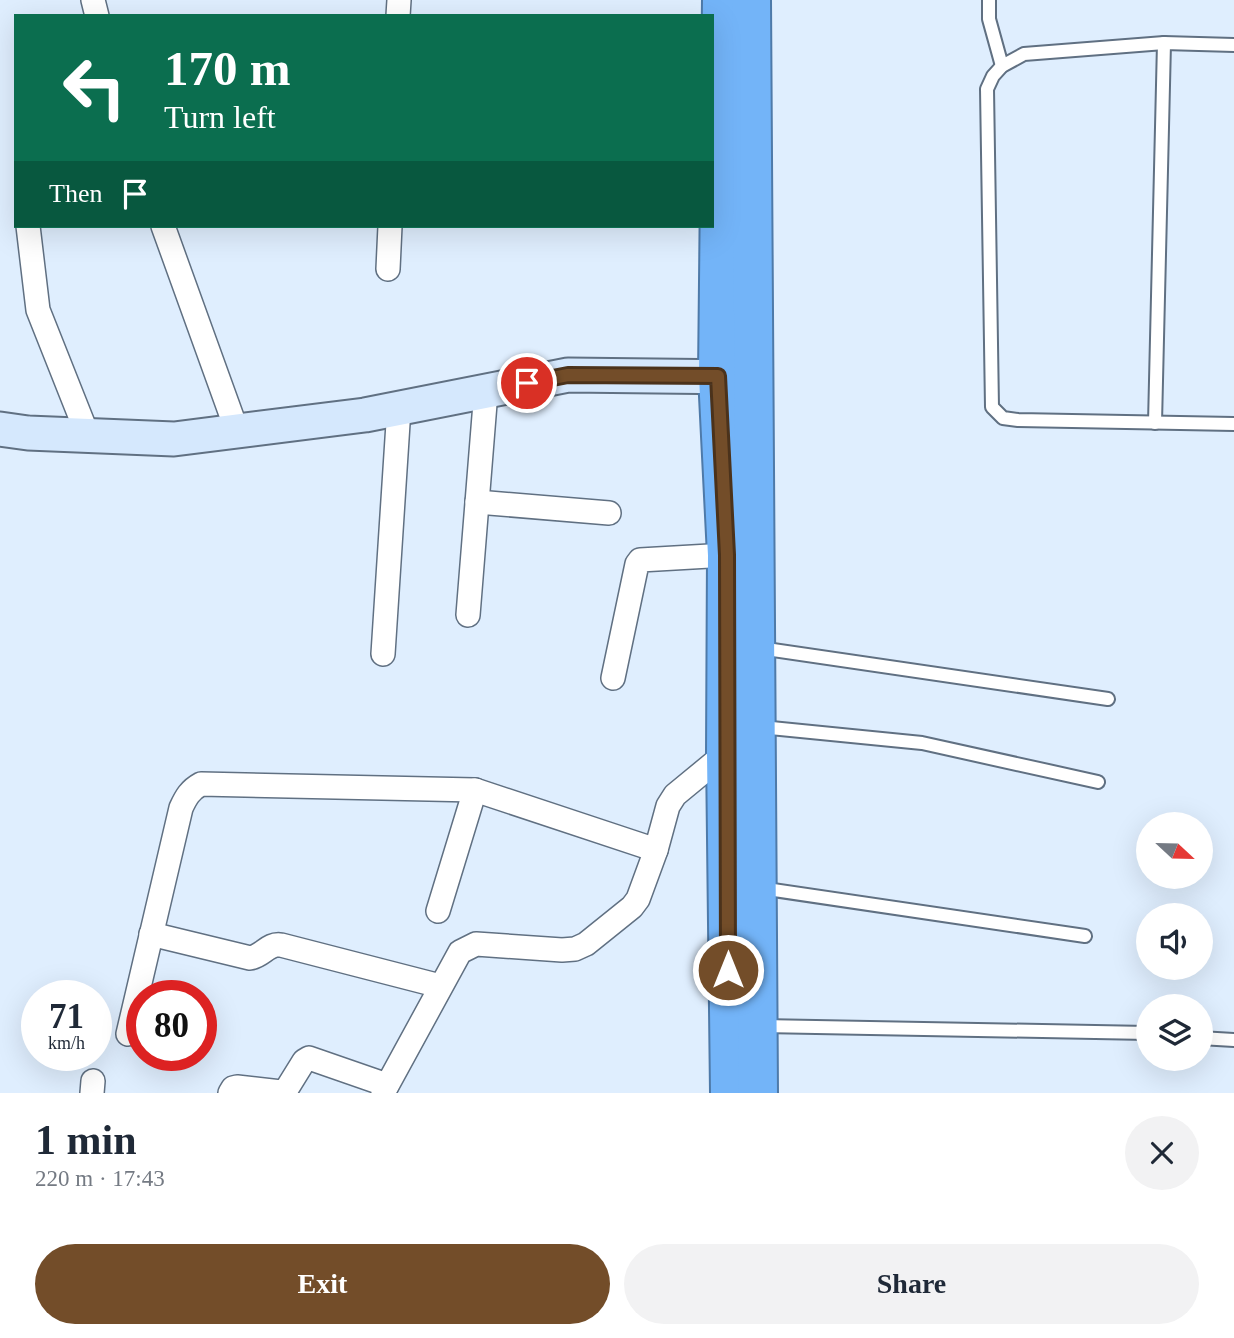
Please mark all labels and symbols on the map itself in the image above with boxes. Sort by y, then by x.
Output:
pin [497,353,557,413]
north arrow [1136,812,1213,889]
position arrow [691,933,765,1007]
speed limit sign: 80 [126,980,217,1071]

